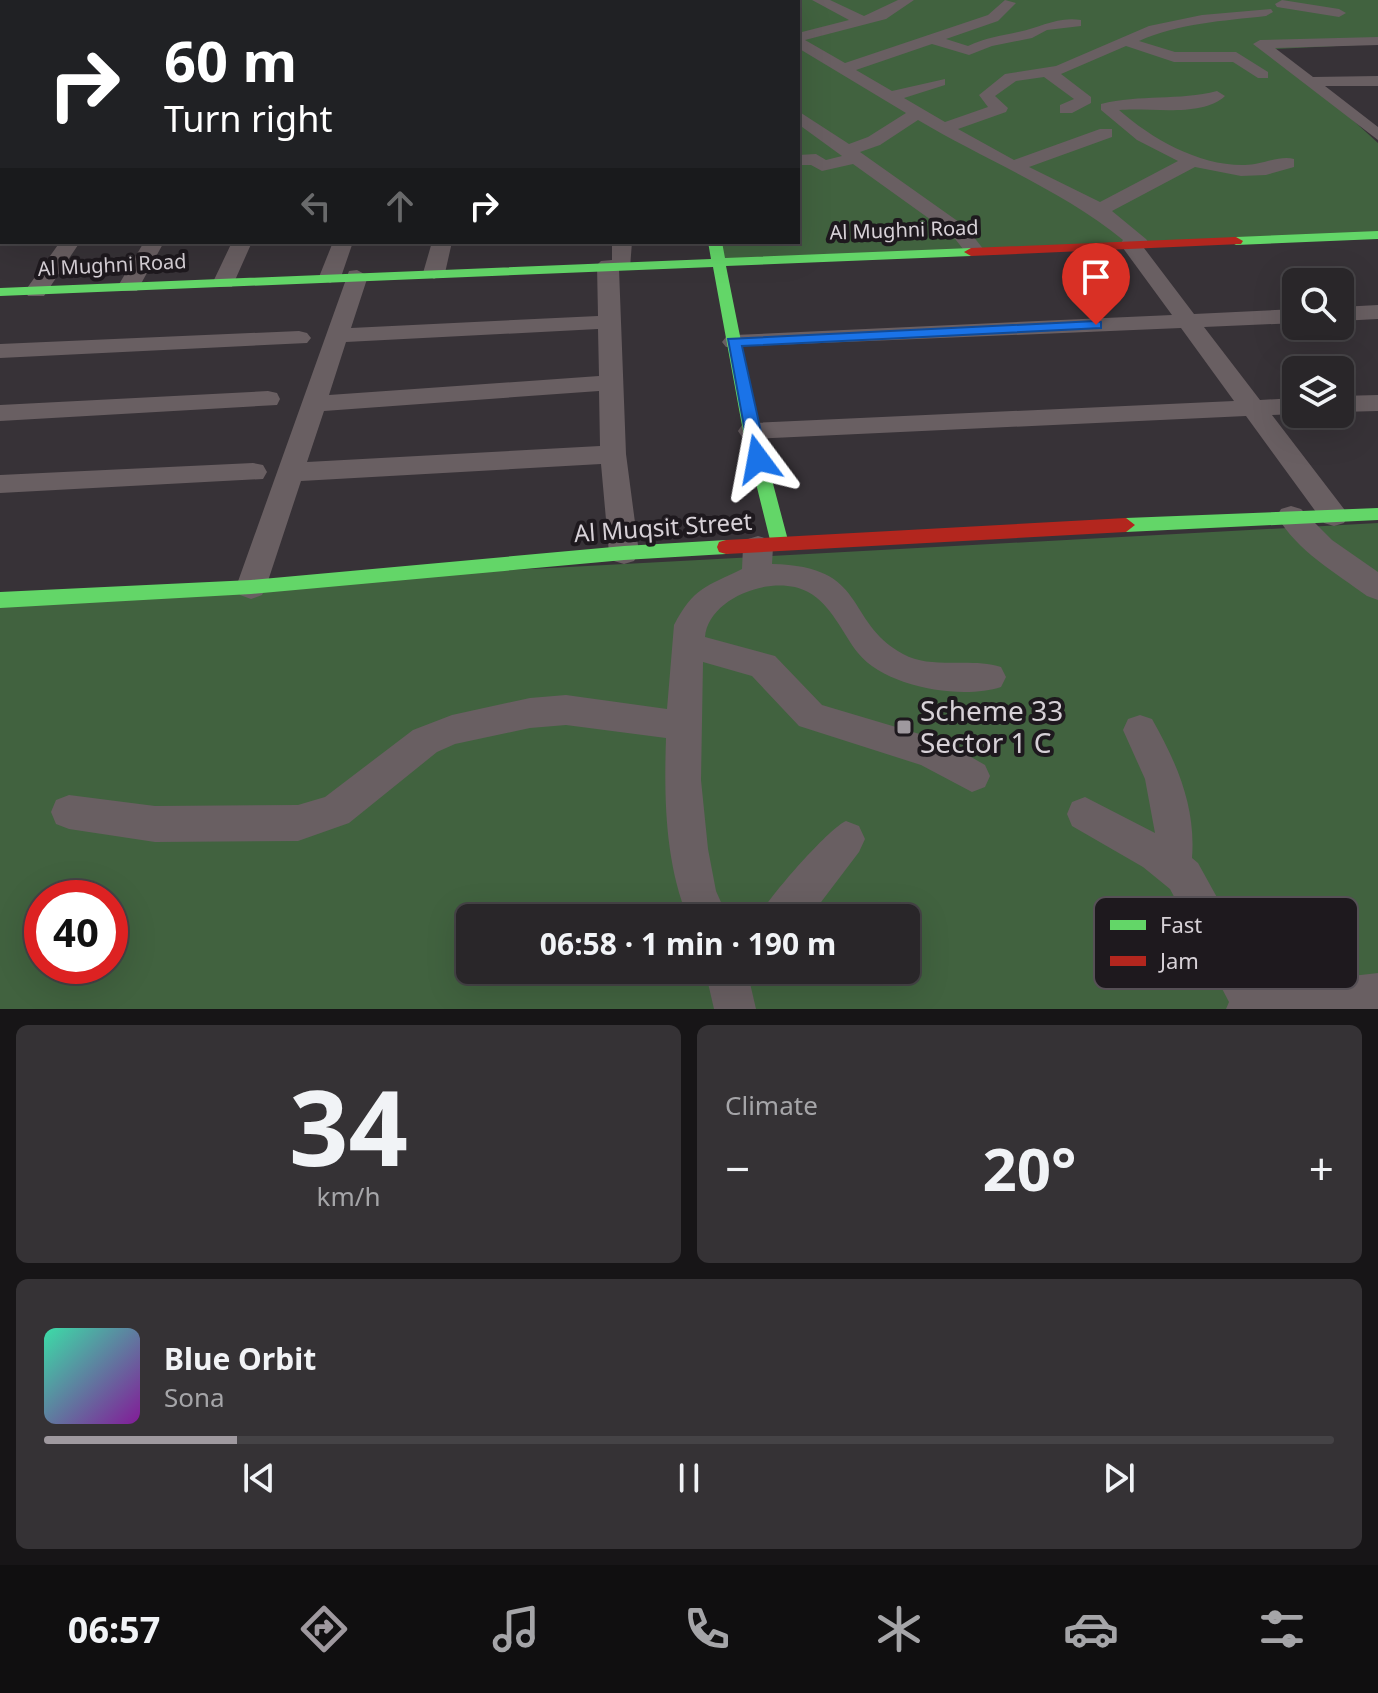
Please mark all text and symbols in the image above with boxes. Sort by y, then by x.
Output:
text: 60 m [164,22,297,98]
icon: right [32,32,136,136]
text: Turn right [164,94,332,143]
icon: left [294,184,338,228]
icon: ahead [378,184,422,228]
icon: right [462,184,506,228]
street label: Al Mughni Road [829,213,979,246]
pin [1062,243,1130,325]
street label: Al Mughni Road [37,247,187,282]
icon: arrive [1074,255,1118,299]
map controls [1282,268,1354,428]
button: search [1282,268,1354,340]
button: layers [1282,356,1354,428]
position arrow [716,417,800,501]
street label: Al Muqsit Street [573,504,754,549]
place label: Scheme 33 Sector 1 C [920,691,1063,761]
marker: Scheme 33 Sector 1 C [895,718,913,736]
speed limit sign: 40 [24,880,128,984]
legend [1094,897,1358,989]
text: Fast [1160,909,1202,939]
text: 06:58 · 1 min · 190 m [540,923,836,964]
text: Jam [1158,945,1199,975]
text: 34 [289,1055,408,1196]
text: Climate [725,1087,818,1123]
text: 20° [982,1127,1077,1209]
text: − [725,1138,750,1198]
text: + [1309,1138,1334,1198]
text: km/h [317,1178,380,1214]
text: Blue Orbit [164,1338,316,1379]
text: Sona [164,1379,225,1415]
icon: previous [237,1456,281,1500]
icon: pause [667,1456,711,1500]
icon: next [1097,1456,1141,1500]
icon: directions [296,1601,352,1657]
icon: music [488,1601,544,1657]
icon: phone [679,1601,735,1657]
icon: climate [871,1601,927,1657]
icon: car [1063,1601,1119,1657]
icon: filters [1254,1601,1310,1657]
text: 06:57 [68,1605,160,1654]

